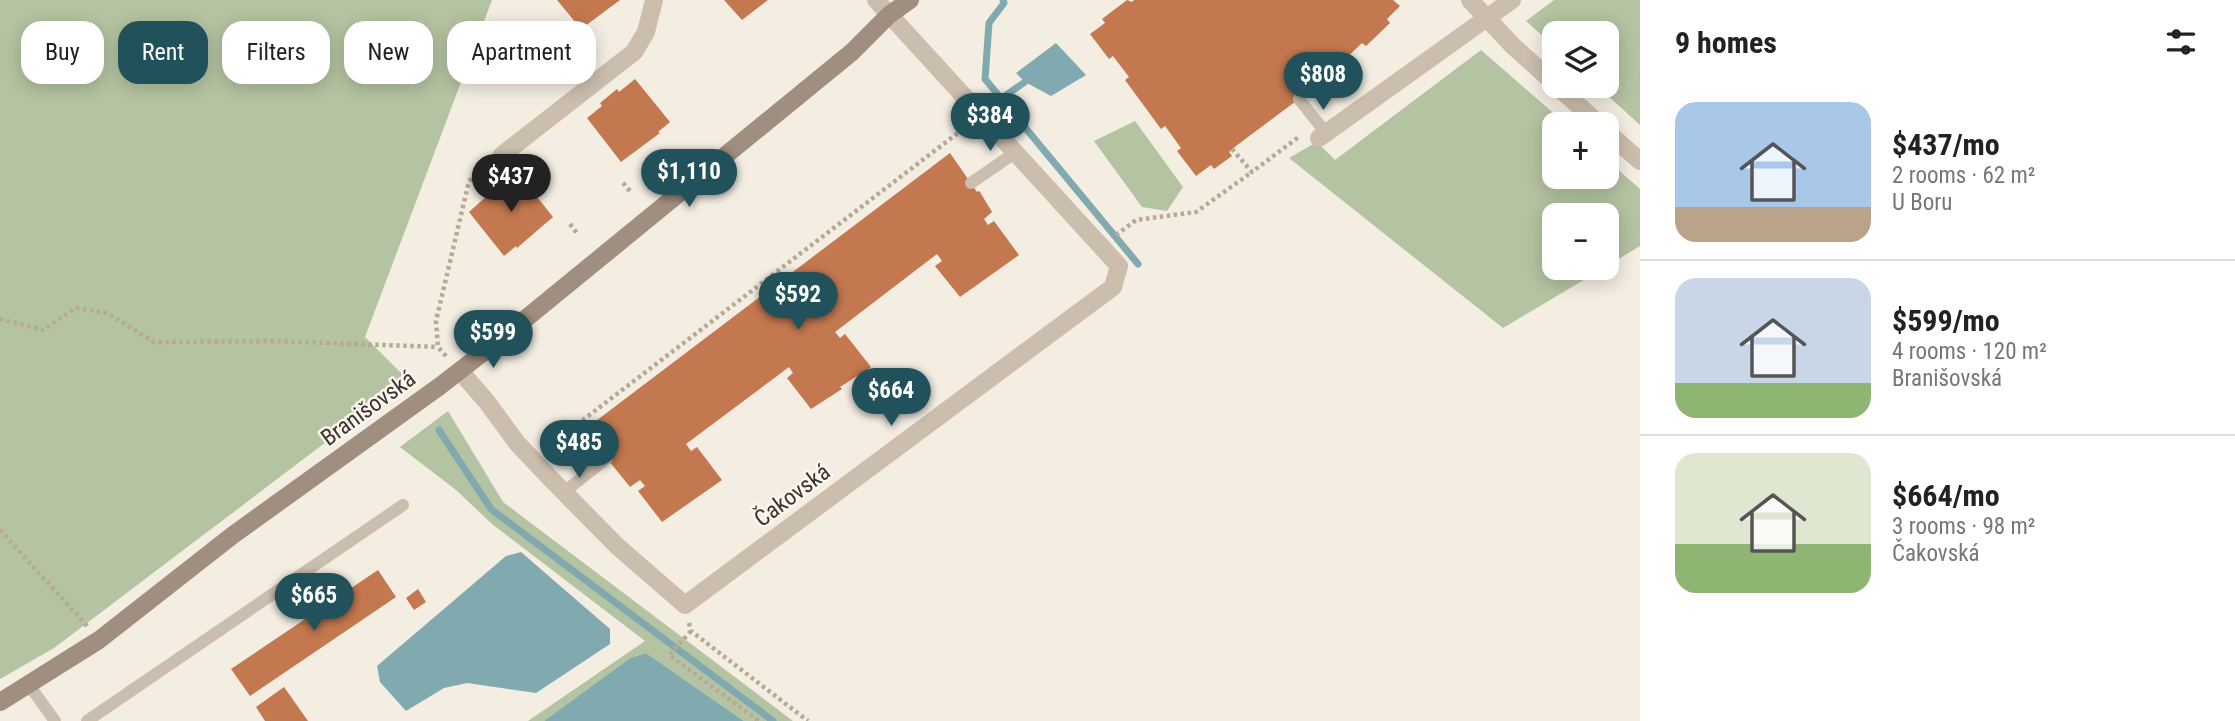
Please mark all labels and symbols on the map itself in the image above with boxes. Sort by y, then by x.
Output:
pin: $808 [1282,52,1364,112]
pin: $384 [949,94,1031,153]
pin: $1,110 [632,150,746,209]
pin: $437 [470,154,552,214]
pin: $592 [757,272,839,332]
pin: $599 [452,310,534,370]
street label: Branišovská [316,365,421,452]
pin: $664 [850,368,932,428]
pin: $485 [538,420,620,480]
street label: Čakovská [748,457,835,533]
pin: $665 [273,574,355,633]

